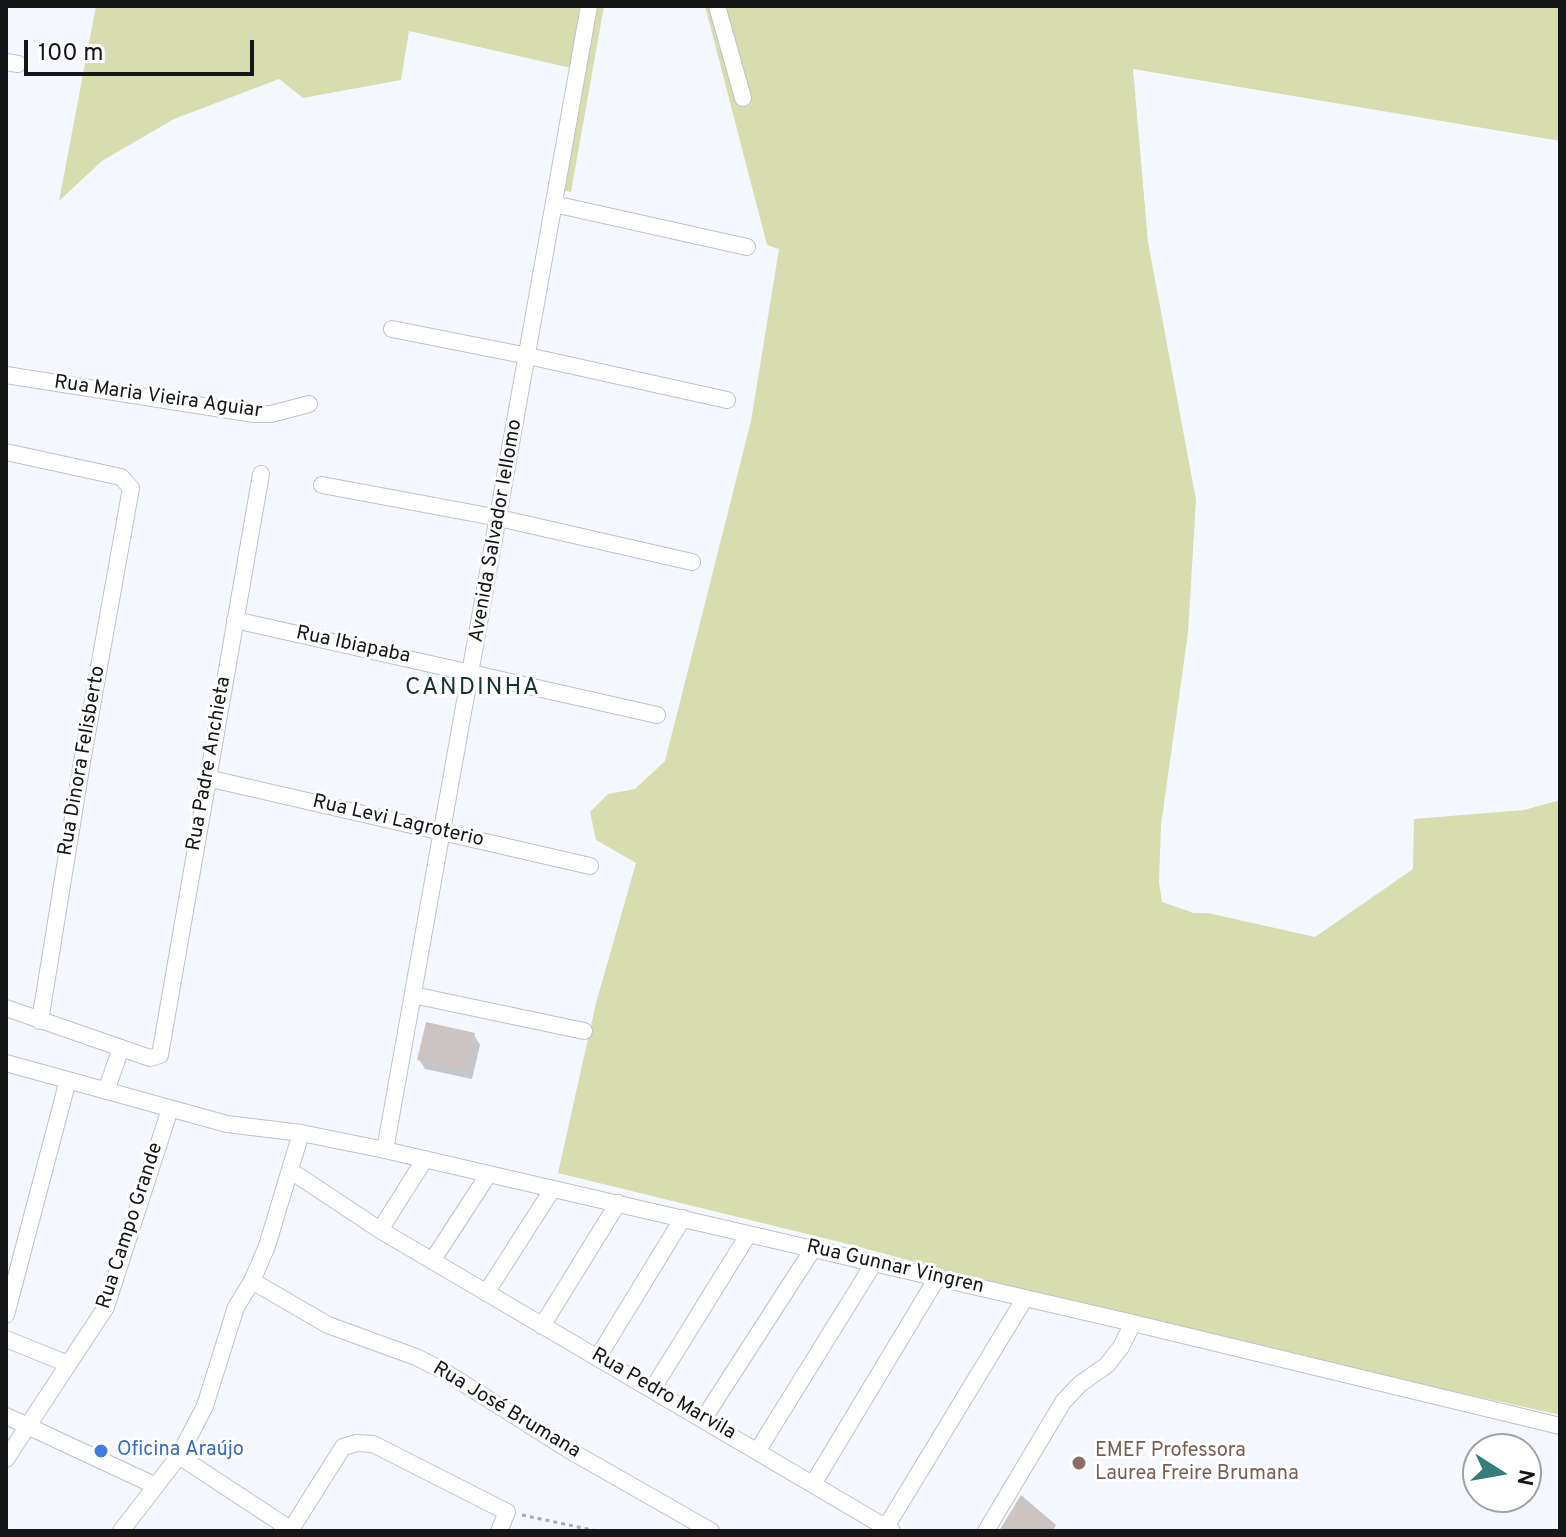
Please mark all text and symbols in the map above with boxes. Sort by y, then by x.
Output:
scale bar [28,24,258,74]
text: 100 m [38,39,104,69]
street label: Rua Maria Vieira Aguiar [52,372,264,424]
street label: Avenida Salvador Iellomo [466,418,528,644]
street label: Rua Ibiapaba [294,622,412,670]
street label: Rua Dinora Felisberto [54,664,112,858]
street label: Rua Padre Anchieta [183,675,237,853]
district label: CANDINHA [405,675,541,703]
street label: Rua Levi Lagroterio [310,791,486,853]
street label: Rua Campo Grande [93,1140,169,1312]
street label: Rua Gunnar Vingren [804,1236,986,1300]
street label: Rua Pedro Marvila [586,1344,740,1446]
street label: Rua José Brumana [428,1357,584,1465]
north arrow [1462,1433,1542,1513]
place label: Oficina Araújo [117,1439,244,1463]
place label: EMEF Professora Laurea Freire Brumana [1095,1440,1299,1487]
marker: Oficina Araújo [92,1442,110,1460]
marker: EMEF Professora Laurea Freire Brumana [1070,1454,1088,1472]
text: N [1509,1467,1539,1488]

